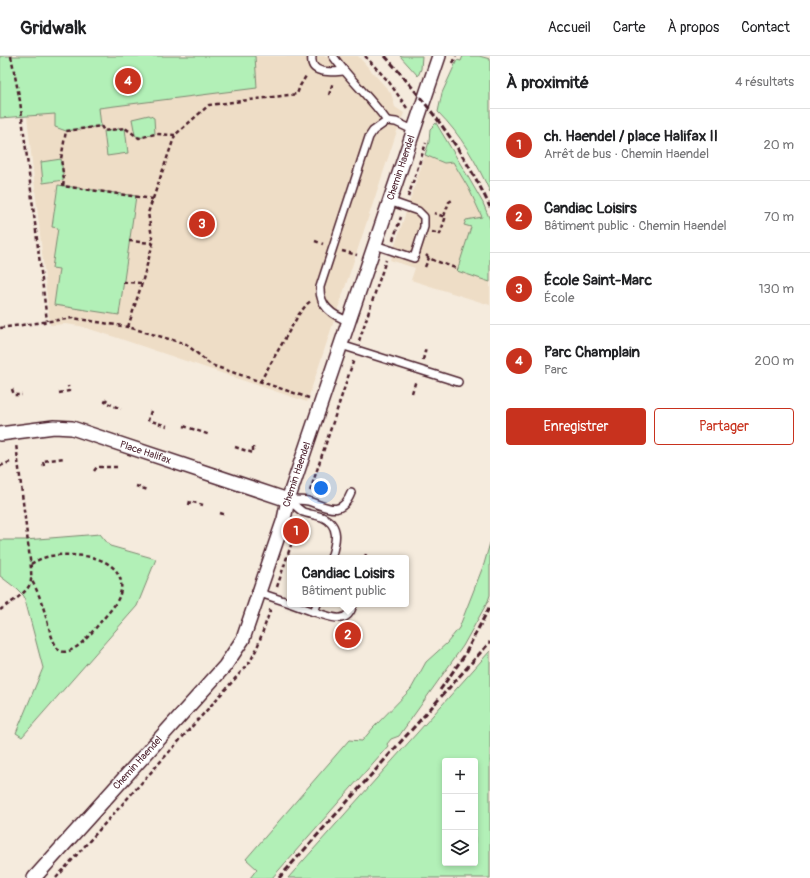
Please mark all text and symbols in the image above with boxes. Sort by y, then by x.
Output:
text: Gridwalk [20,16,86,40]
text: Accueil [548,19,591,36]
text: Carte [613,19,645,36]
text: À propos [667,19,719,36]
text: Contact [741,19,790,36]
pin: 4 [115,66,141,96]
text: À proximité [506,72,589,93]
text: 4 résultats [735,74,794,90]
text: ch. Haendel / place Halifax II [544,127,718,146]
street label: Chemin Haendel [384,134,418,202]
text: 1 [516,137,522,153]
text: 20 m [763,137,794,153]
text: Arrêt de bus · Chemin Haendel [544,146,709,162]
text: Candiac Loisirs [544,199,637,218]
pin: 3 [189,209,215,239]
text: 2 [515,209,523,225]
text: 70 m [764,209,794,225]
text: Bâtiment public · Chemin Haendel [544,218,727,234]
text: École Saint-Marc [544,271,652,290]
text: 3 [515,281,523,297]
text: 130 m [758,281,794,297]
text: École [544,290,574,306]
text: Parc Champlain [544,343,640,362]
text: 4 [515,353,523,369]
text: 200 m [755,353,794,369]
text: Parc [544,362,568,378]
button: Enregistrer [506,408,646,445]
button: Partager [654,408,794,445]
street label: Place Halifax [118,438,173,467]
street label: Chemin Haendel [281,440,313,508]
your location [311,478,331,498]
pin: 1 [283,516,309,546]
popup [287,555,409,607]
text: Candiac Loisirs [302,564,394,583]
text: Bâtiment public [302,583,386,599]
pin: 2 [335,620,361,650]
street label: Chemin Haendel [111,734,165,792]
map controls [442,758,478,866]
button: + [442,758,478,794]
button: − [442,794,478,830]
button: layers [442,830,478,866]

